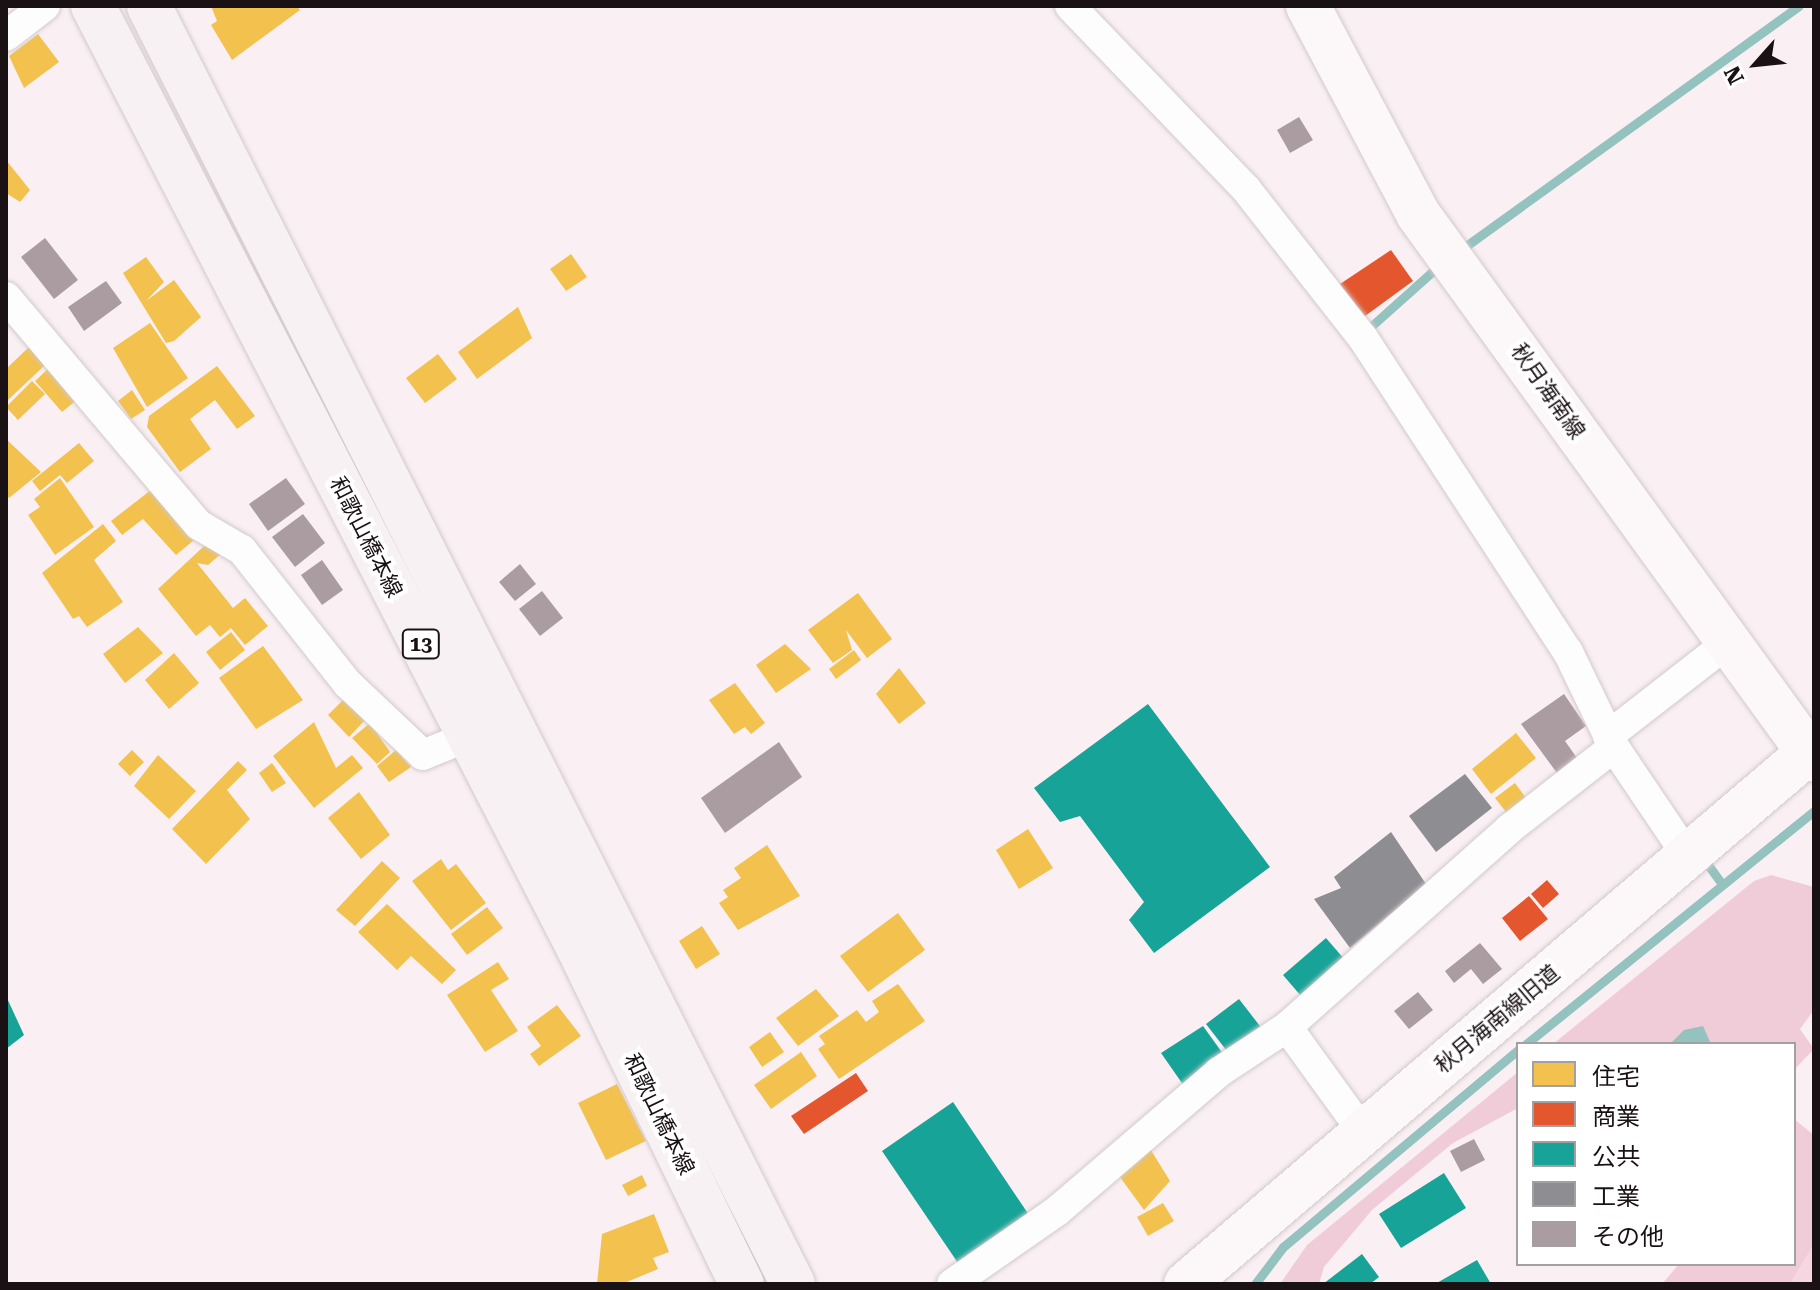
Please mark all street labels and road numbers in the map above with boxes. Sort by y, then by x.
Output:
street label: 秋月海南線 [1506,338,1590,444]
street label: 和歌山橋本線 [324,472,408,602]
road number: 13 [401,628,441,660]
street label: 秋月海南線旧道 [1430,959,1564,1079]
street label: 和歌山橋本線 [618,1049,700,1179]

